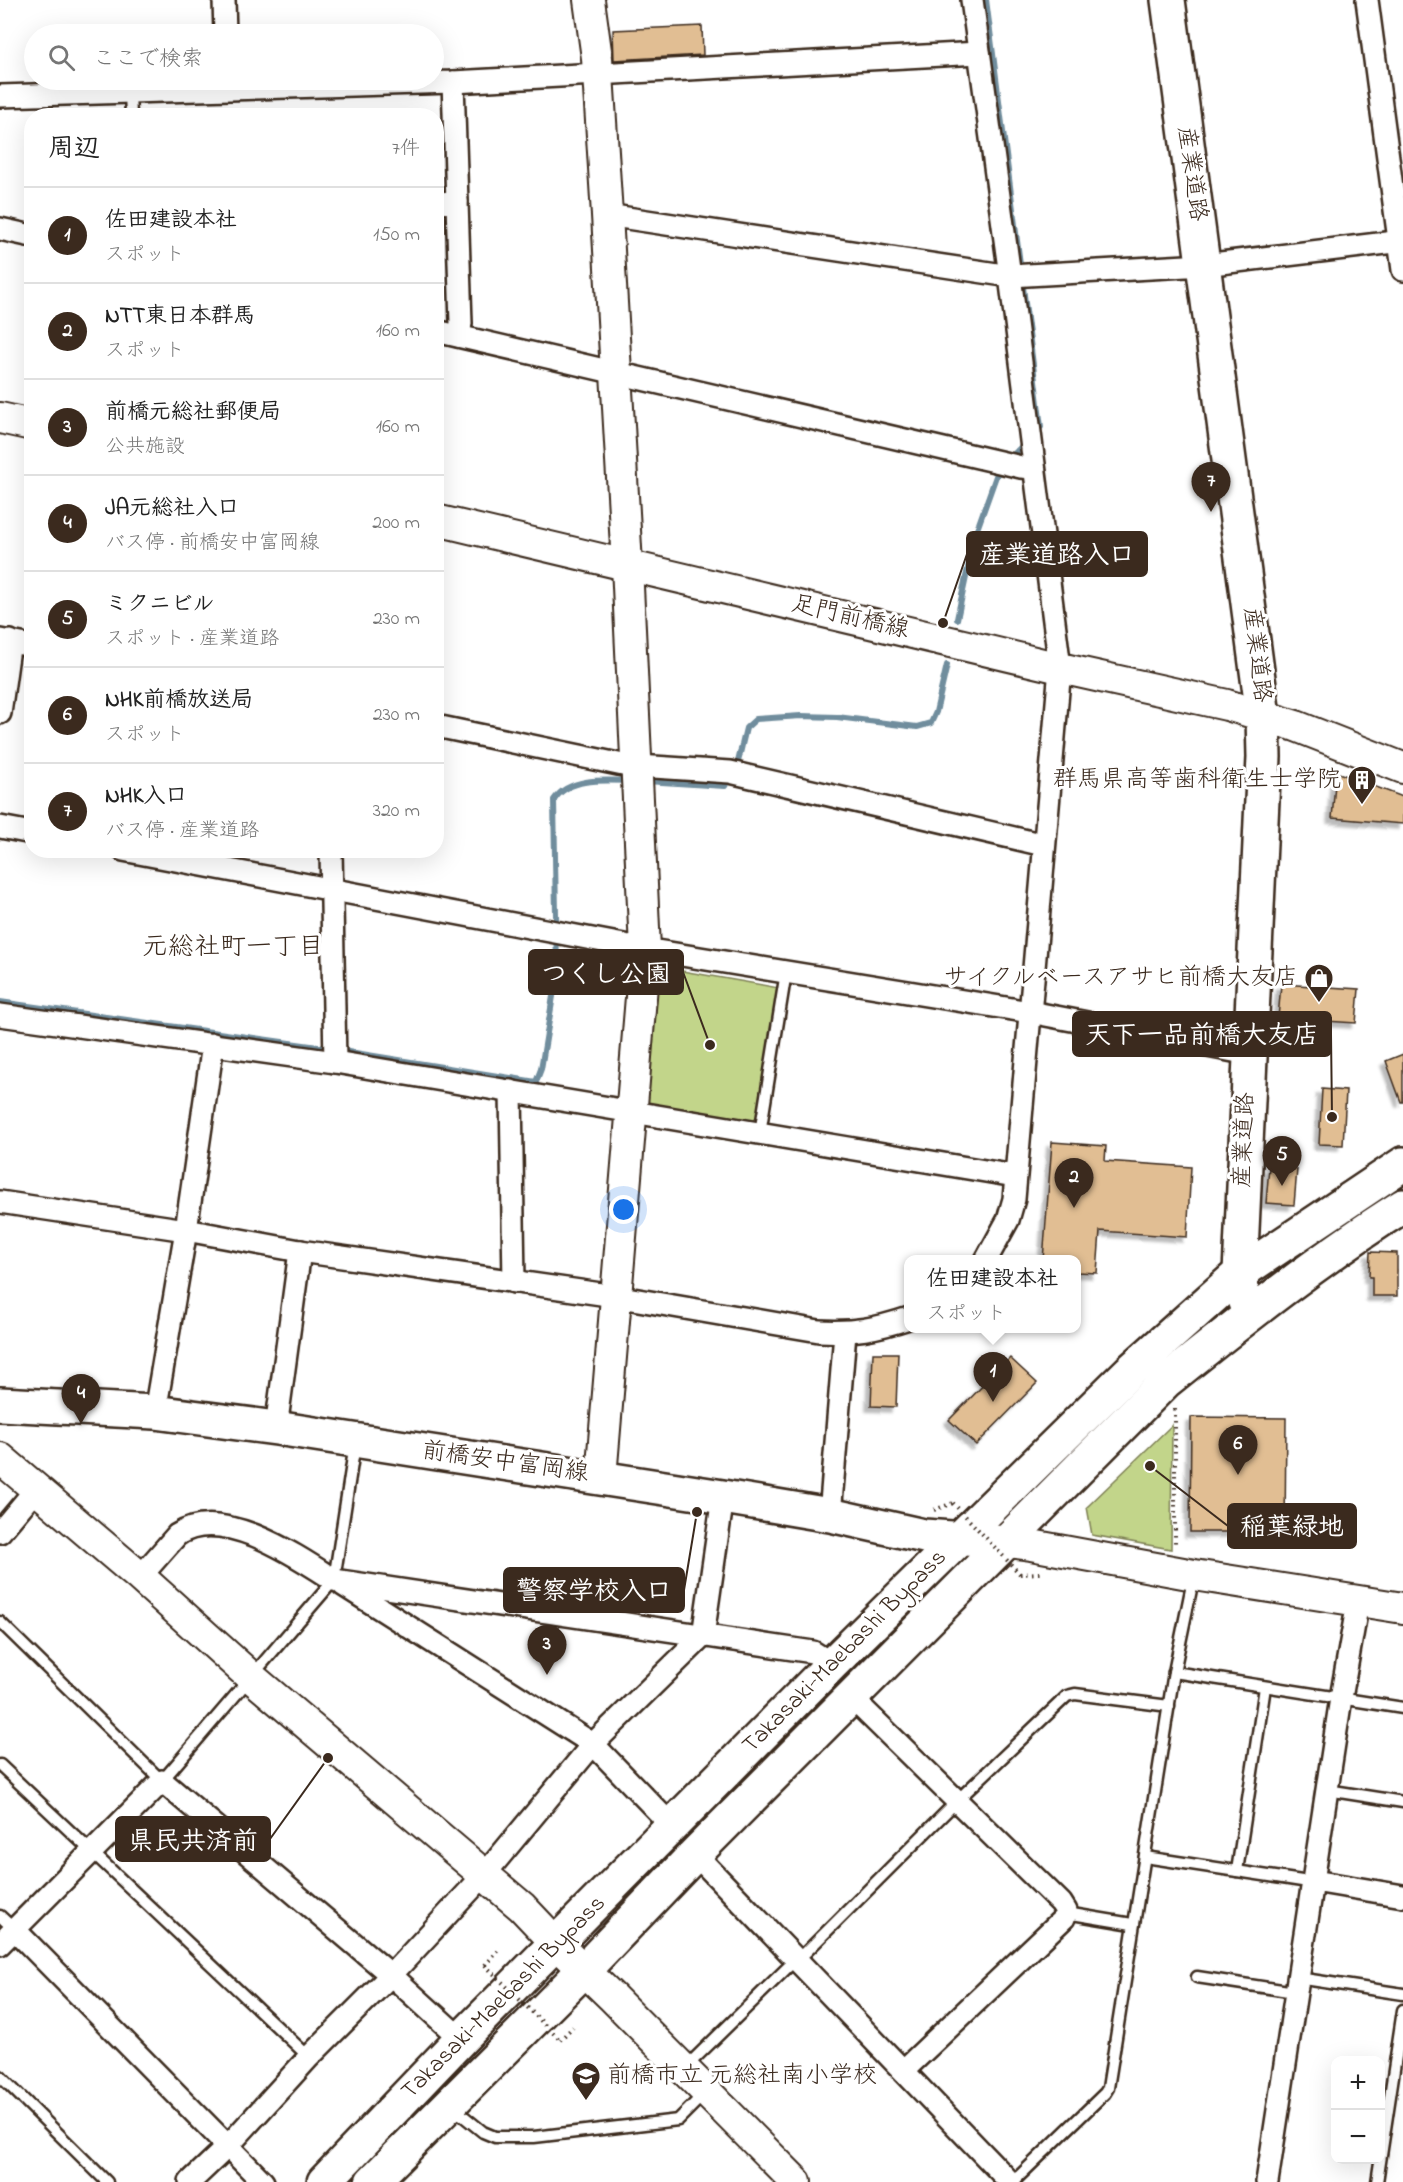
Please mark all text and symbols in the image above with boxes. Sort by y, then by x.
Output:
search box [24,24,444,90]
icon: search [45,41,78,74]
text: ここで検索 [93,44,203,76]
street label: 産業道路 [1167,124,1215,224]
text: 周辺 [48,131,100,169]
text: 7件 [392,135,420,164]
text: 佐田建設本社 [105,205,237,237]
text: 1 [64,221,71,250]
text: 150 m [373,221,420,250]
text: スポット [105,241,185,270]
text: NTT東日本群馬 [105,301,255,333]
text: 2 [63,317,72,346]
text: 160 m [376,317,420,346]
text: スポット [105,337,185,366]
text: 前橋元総社郵便局 [105,397,281,429]
text: 3 [63,413,72,442]
text: 160 m [376,413,420,442]
text: 公共施設 [105,433,185,462]
pin: 7 [1192,462,1230,512]
text: JA元総社入口 [105,493,239,525]
text: 4 [63,509,72,538]
text: 200 m [372,509,420,538]
text: バス停 · 前橋安中富岡線 [105,529,319,558]
callout: 産業道路入口 [967,532,1147,576]
text: 産業道路入口 [979,538,1135,576]
street label: 足門前橋線 [788,587,912,649]
text: ミクニビル [105,589,215,621]
text: 5 [62,605,73,634]
text: 230 m [373,605,420,634]
street label: 産業道路 [1233,605,1279,705]
text: スポット · 産業道路 [105,625,279,654]
text: NHK前橋放送局 [105,685,253,717]
text: 6 [63,701,72,730]
text: 230 m [373,701,420,730]
text: スポット [105,721,185,750]
place label: 群馬県高等歯科衛生士学院 [1053,763,1341,798]
building icon: 群馬県高等歯科衛生士学院 [1346,764,1378,806]
text: NHK入口 [105,781,187,813]
text: 7 [63,797,72,826]
text: 320 m [373,797,420,826]
text: バス停 · 産業道路 [105,817,259,846]
district label: 元総社町一丁目 [142,929,324,967]
callout: つくし公園 [529,950,683,994]
text: つくし公園 [541,957,671,995]
place label: サイクルベースアサヒ前橋大友店 [943,961,1298,996]
shop icon: サイクルベースアサヒ前橋大友店 [1303,962,1335,1004]
callout: 天下一品前橋大友店 [1073,1012,1331,1056]
text: 天下一品前橋大友店 [1085,1018,1319,1056]
street label: 産業道路 [1226,1091,1264,1189]
pin: 5 [1262,1136,1302,1186]
pin: 2 [1054,1158,1094,1208]
your location [609,1195,638,1224]
popup [904,1255,1081,1333]
text: 佐田建設本社 [926,1264,1059,1296]
text: スポット [926,1300,1006,1329]
pin: 1 [974,1352,1012,1402]
pin: 4 [62,1374,100,1424]
pin: 6 [1218,1426,1258,1475]
street label: 前橋安中富岡線 [419,1434,591,1492]
callout: 稲葉緑地 [1228,1504,1356,1548]
text: 稲葉緑地 [1240,1510,1344,1548]
street label: Takasaki-Maebashi Bypass [735,1542,956,1763]
callout: 警察学校入口 [504,1568,684,1612]
text: 警察学校入口 [516,1574,672,1612]
pin: 3 [528,1626,566,1675]
callout: 県民共済前 [116,1817,270,1861]
text: 県民共済前 [128,1824,258,1862]
street label: Takasaki-Maebashi Bypass [394,1888,615,2109]
map controls [1331,2056,1385,2164]
button: + [1331,2056,1385,2110]
place label: 前橋市立 元総社南小学校 [607,2059,877,2094]
school or university icon: 前橋市立 元総社南小学校 [570,2060,602,2102]
button: − [1331,2110,1385,2164]

